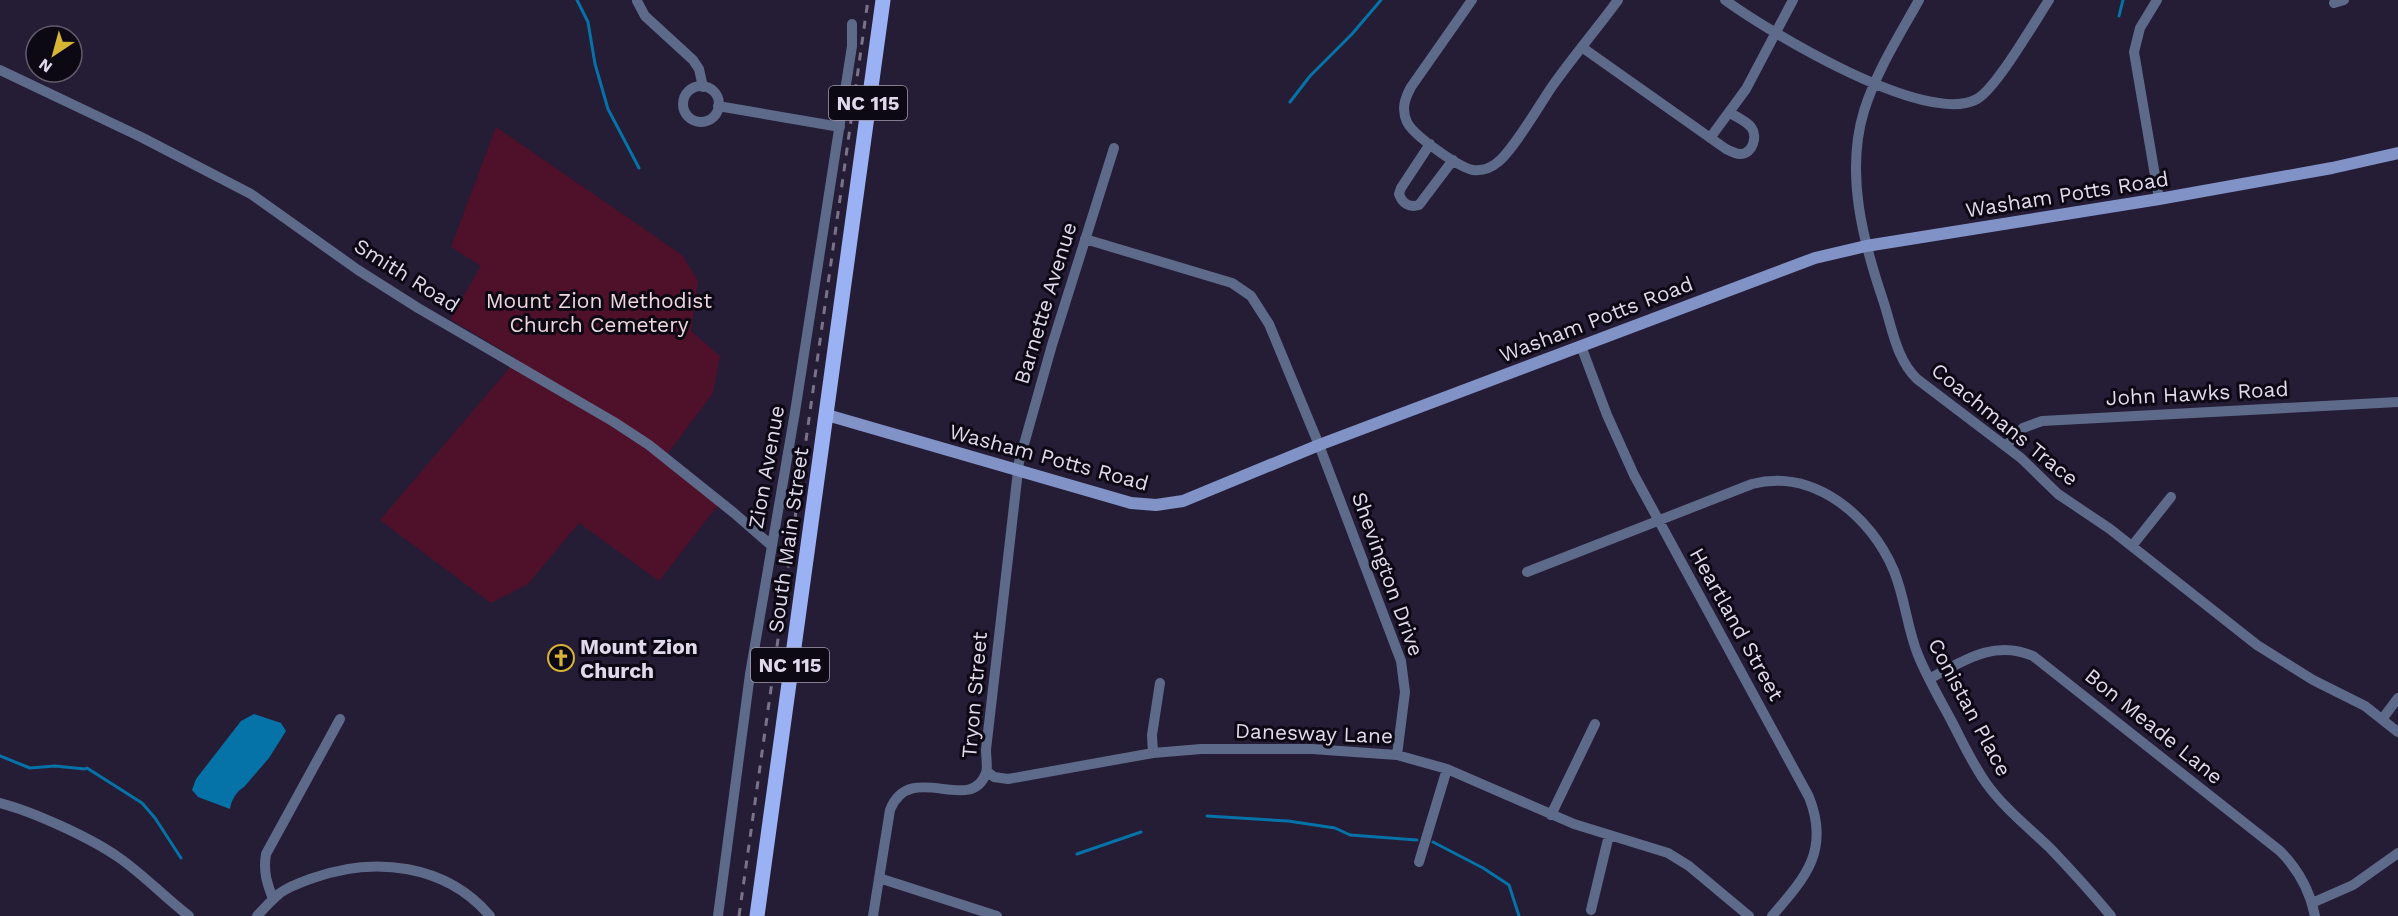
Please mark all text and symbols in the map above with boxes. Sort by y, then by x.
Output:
north arrow [24,24,84,84]
text: N [35,55,56,77]
road number: NC 115 [829,86,907,120]
street label: Washam Potts Road [1964,166,2170,222]
street label: Barnette Avenue [1008,219,1082,387]
street label: Smith Road [350,233,464,317]
street label: Washam Potts Road [1496,271,1696,367]
park label: Mount Zion Methodist Church Cemetery [486,288,712,337]
street label: Coachmans Trace [1927,357,2083,491]
street label: John Hawks Road [2105,376,2289,410]
street label: Zion Avenue [743,403,789,531]
street label: Washam Potts Road [947,418,1151,496]
street label: South Main Street [763,446,813,634]
street label: Shevington Drive [1347,489,1429,659]
street label: Heartland Street [1685,543,1789,705]
street label: Tryon Street [956,631,992,759]
place label: Mount Zion Church [580,634,698,683]
street label: Conistan Place [1923,634,2017,780]
church icon: Mount Zion Church [546,643,576,673]
road number: NC 115 [751,648,829,682]
street label: Bon Meade Lane [2080,663,2228,789]
street label: Danesway Lane [1235,718,1393,748]

